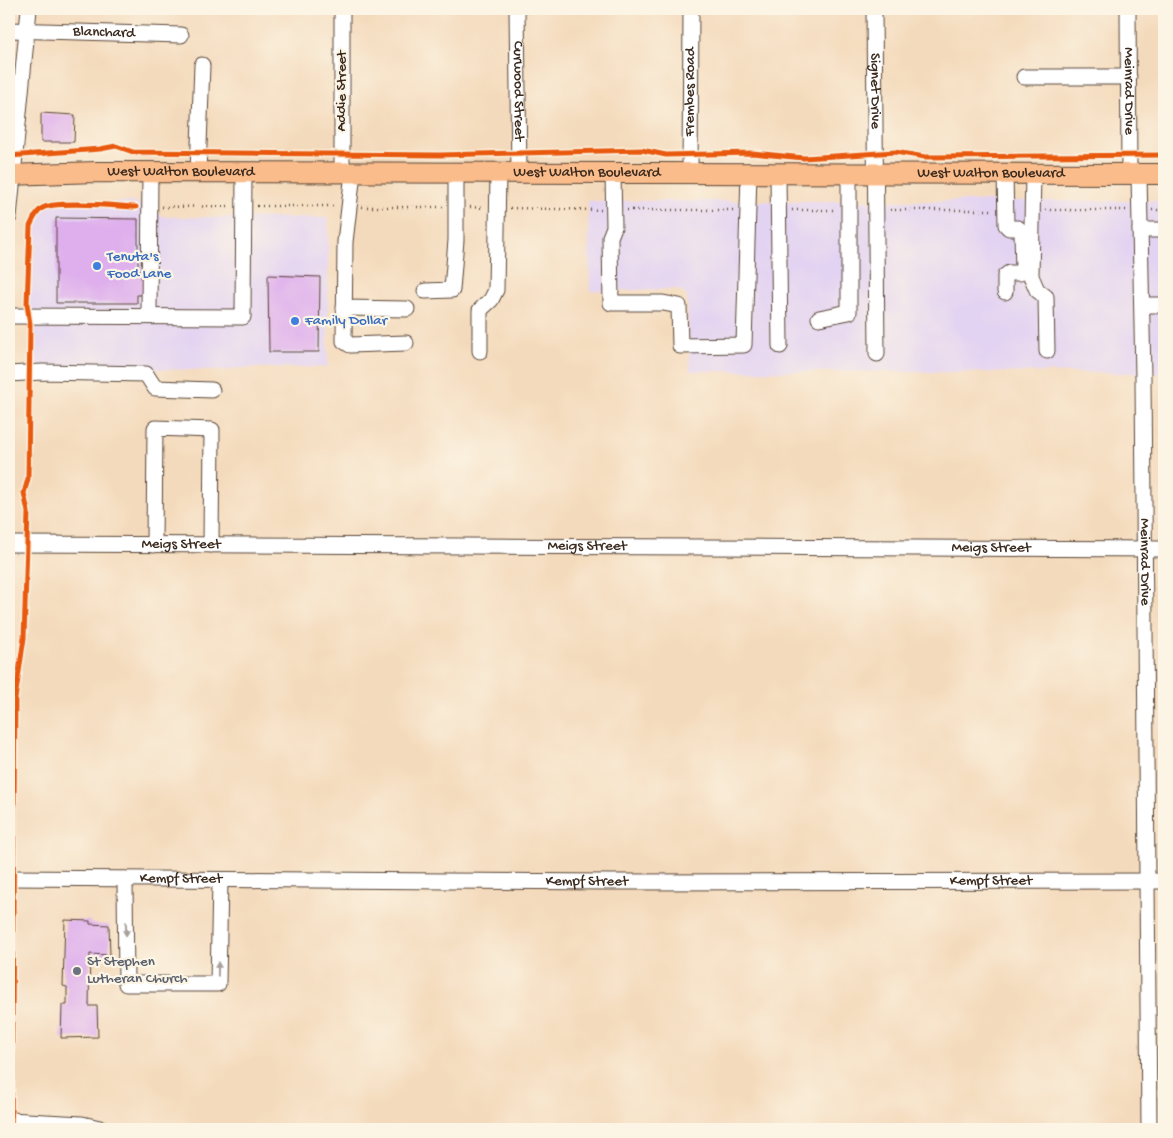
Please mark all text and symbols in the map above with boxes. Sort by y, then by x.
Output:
street label: Blanchard [72,23,136,43]
street label: Curwood Street [508,41,528,143]
street label: Frembes Road [681,46,700,138]
street label: Meinrad Drive [1119,47,1138,135]
street label: Addie Street [333,49,351,131]
street label: Signet Drive [865,53,884,129]
street label: West Walton Boulevard [107,163,256,181]
street label: West Walton Boulevard [513,164,662,182]
street label: West Walton Boulevard [917,165,1066,183]
place label: Tenuta's Food Lane [106,248,172,283]
marker: Tenuta's Food Lane [91,260,103,272]
place label: Family Dollar [304,312,389,330]
marker: Family Dollar [289,315,301,327]
street label: Meinrad Drive [1135,518,1154,606]
street label: Meigs Street [141,536,222,554]
street label: Meigs Street [547,537,628,556]
street label: Meigs Street [951,539,1032,557]
street label: Kempf Street [140,870,224,888]
street label: Kempf Street [950,872,1034,890]
street label: Kempf Street [546,873,630,891]
one-way arrow [122,921,130,937]
place label: St Stephen Lutheran Church [87,953,187,988]
one-way arrow [214,960,222,976]
marker: St Stephen Lutheran Church [71,965,83,977]

